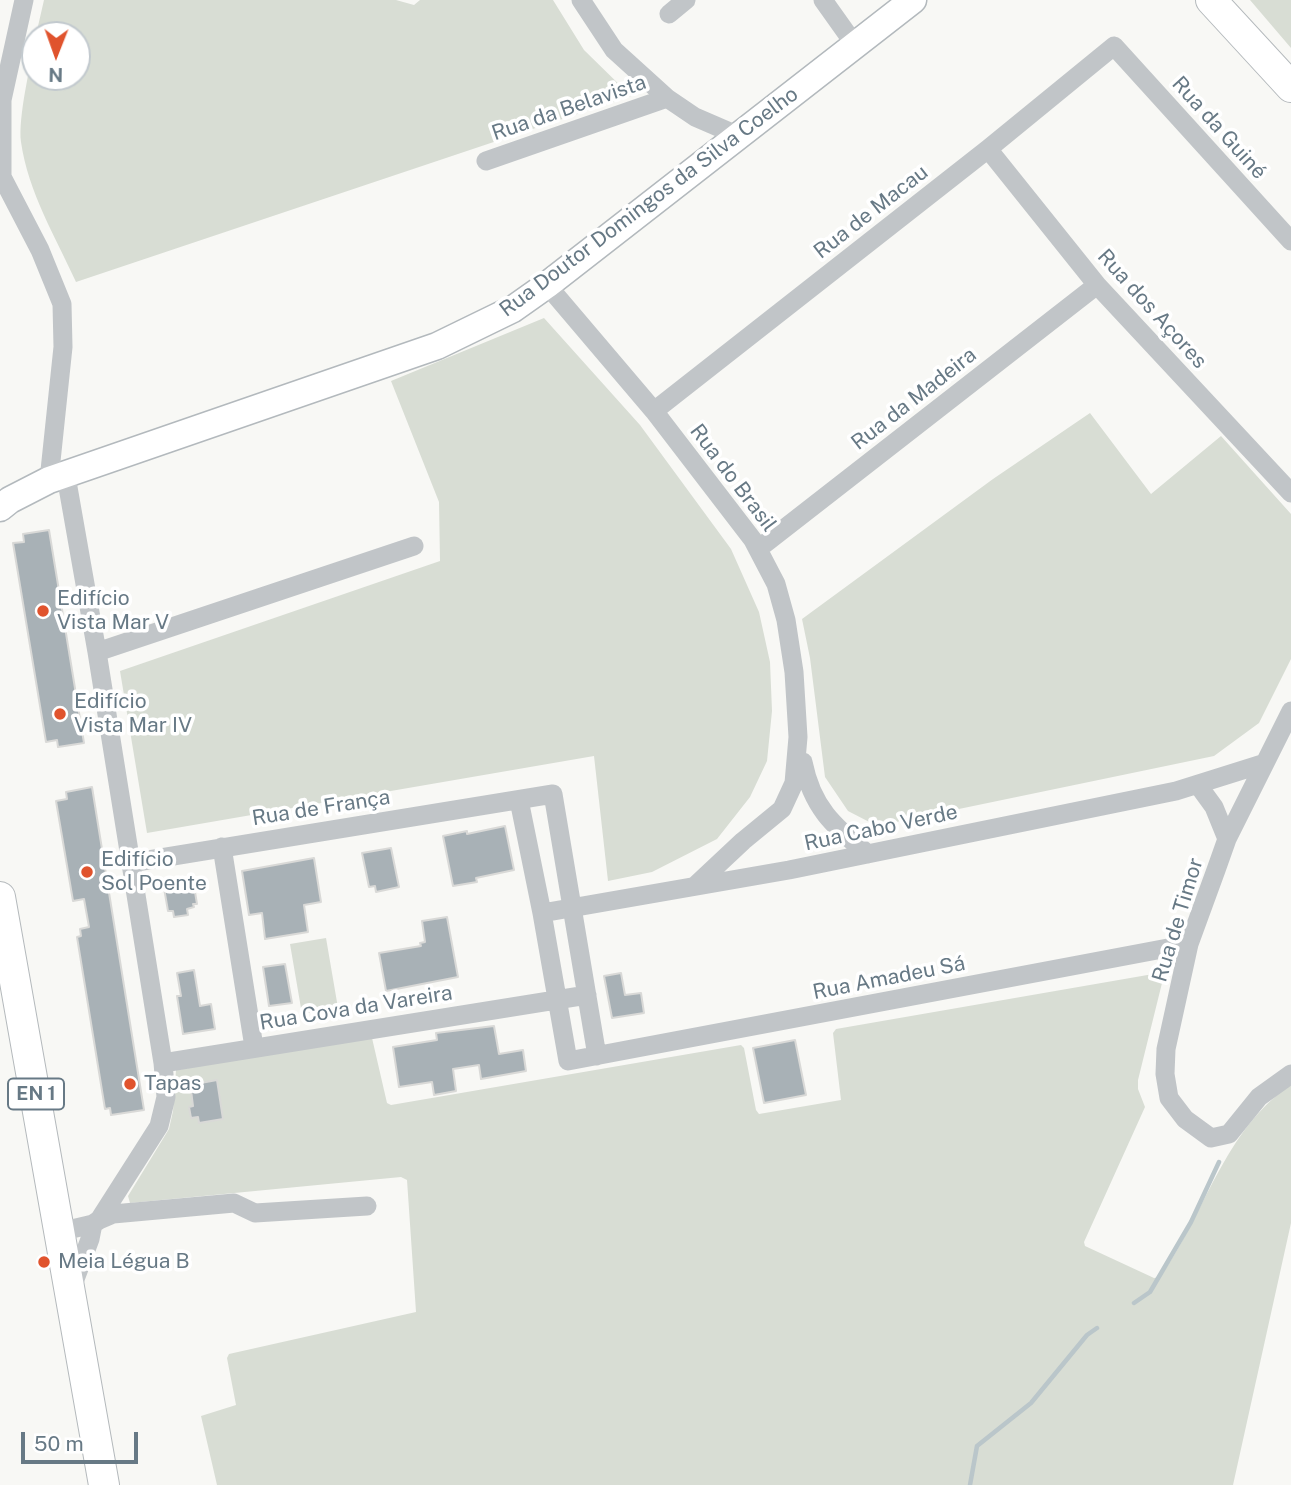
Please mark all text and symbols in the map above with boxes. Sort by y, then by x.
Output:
north arrow [21,21,91,91]
text: N [48,64,63,86]
street label: Rua da Belavista [488,70,650,146]
street label: Rua da Guiné [1166,72,1272,184]
street label: Rua Doutor Domingos da Silva Coelho [495,82,803,322]
street label: Rua de Macau [809,160,933,264]
street label: Rua dos Açores [1092,244,1212,374]
street label: Rua da Madeira [847,342,981,456]
street label: Rua do Brasil [684,419,782,537]
place label: Edifício Vista Mar V [57,586,169,636]
marker: Edifício Vista Mar V [35,603,51,619]
place label: Edifício Vista Mar IV [74,689,192,739]
marker: Edifício Vista Mar IV [52,706,68,722]
street label: Rua de França [250,785,392,831]
street label: Rua Cabo Verde [802,799,960,857]
place label: Edifício Sol Poente [101,847,207,897]
street label: Rua de Timor [1147,855,1209,985]
marker: Edifício Sol Poente [79,864,95,880]
street label: Rua Amadeu Sá [811,951,967,1005]
street label: Rua Cova da Vareira [258,980,454,1036]
place label: Tapas [144,1071,201,1097]
marker: Tapas [122,1076,138,1092]
road number: EN 1 [8,1078,64,1110]
place label: Meia Légua B [58,1249,190,1275]
marker: Meia Légua B [36,1254,52,1270]
scale bar [24,1418,142,1462]
text: 50 m [34,1431,84,1456]

